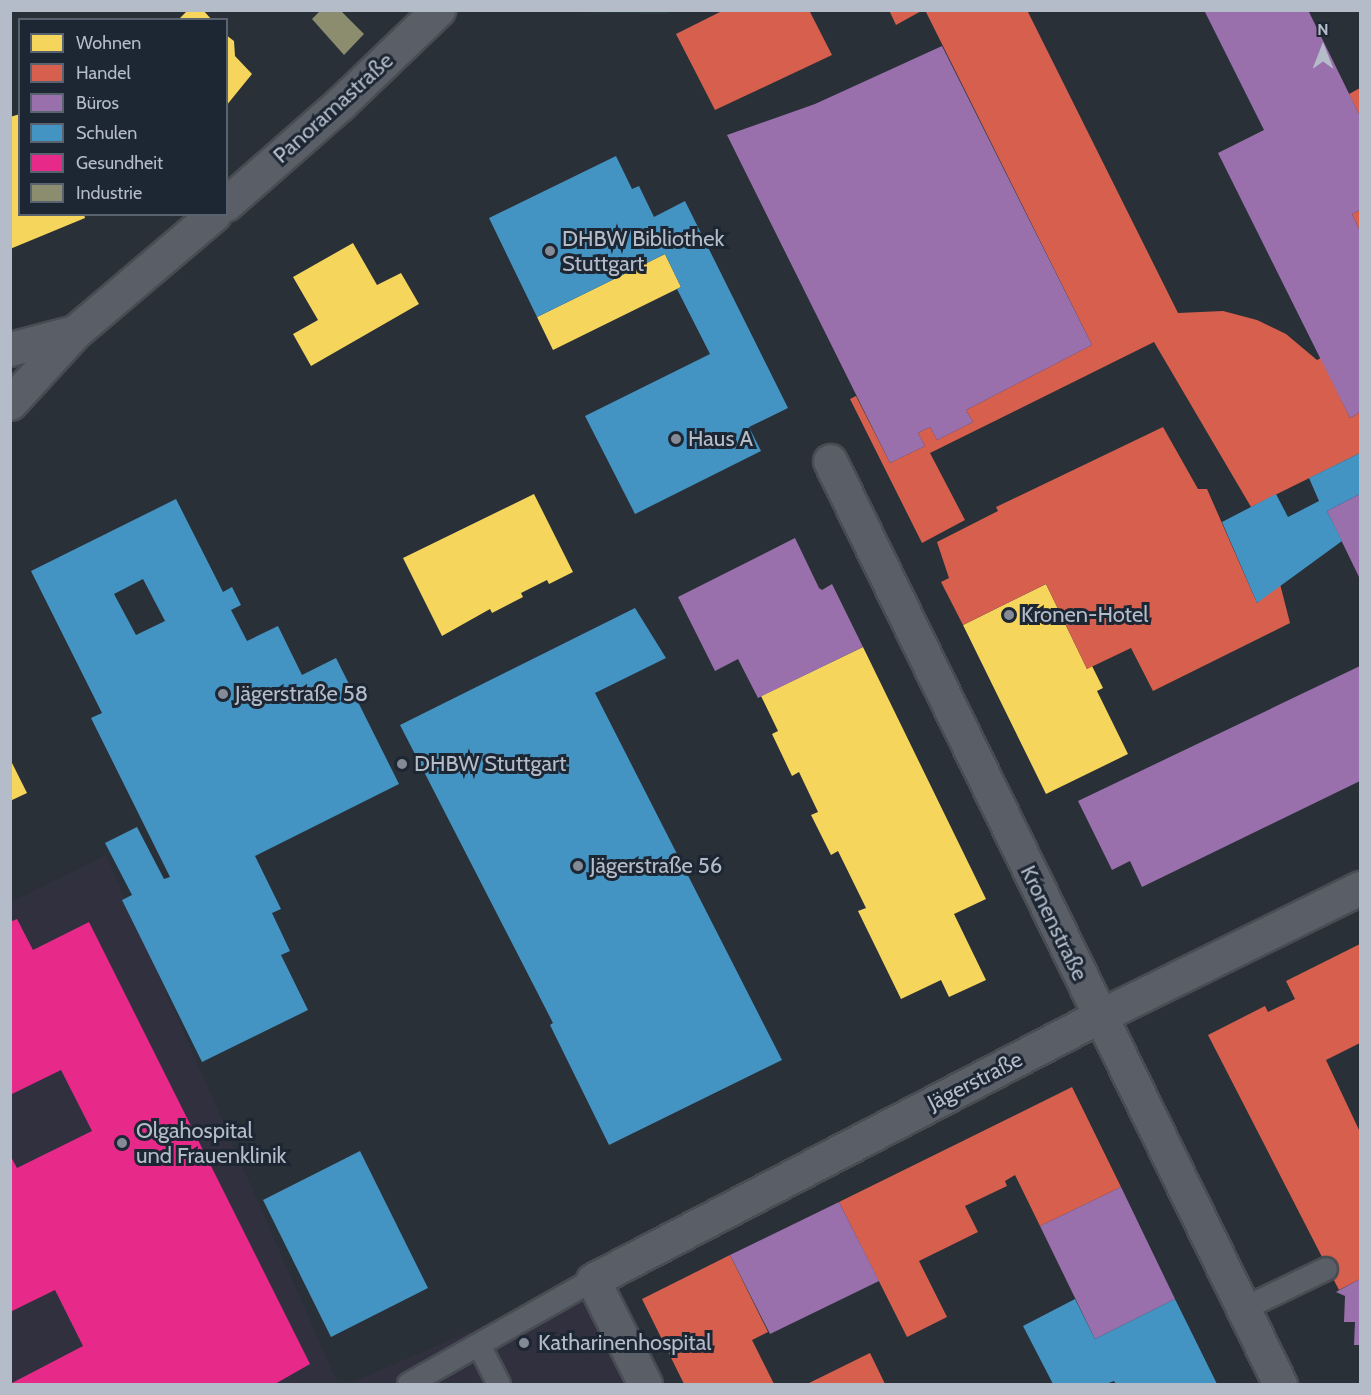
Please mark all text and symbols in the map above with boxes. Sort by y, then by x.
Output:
legend [18,18,228,216]
north arrow [1293,18,1353,78]
text: N [1317,20,1329,39]
text: Wohnen [76,32,141,54]
street label: Panoramastraße [268,47,398,169]
text: Handel [76,62,131,84]
text: Büros [76,92,119,114]
text: Schulen [76,122,137,144]
text: Gesundheit [76,152,163,174]
text: Industrie [76,182,142,204]
place label: DHBW Bibliothek Stuttgart [562,225,724,276]
marker: DHBW Bibliothek Stuttgart [543,244,557,258]
place label: Haus A [688,426,753,452]
marker: Haus A [669,432,683,446]
place label: Kronen-Hotel [1021,602,1148,628]
marker: Kronen-Hotel [1002,608,1016,622]
place label: Jägerstraße 58 [235,681,368,707]
marker: Jägerstraße 58 [216,687,230,701]
place label: DHBW Stuttgart [414,751,566,777]
marker: DHBW Stuttgart [395,757,409,771]
place label: Jägerstraße 56 [590,853,722,879]
marker: Jägerstraße 56 [571,859,585,873]
street label: Kronenstraße [1015,861,1093,985]
street label: Jägerstraße [923,1046,1027,1116]
place label: Olgahospital und Frauenklinik [136,1117,286,1168]
marker: Olgahospital und Frauenklinik [113,1134,131,1152]
place label: Katharinenhospital [538,1330,711,1356]
marker: Katharinenhospital [515,1334,533,1352]

